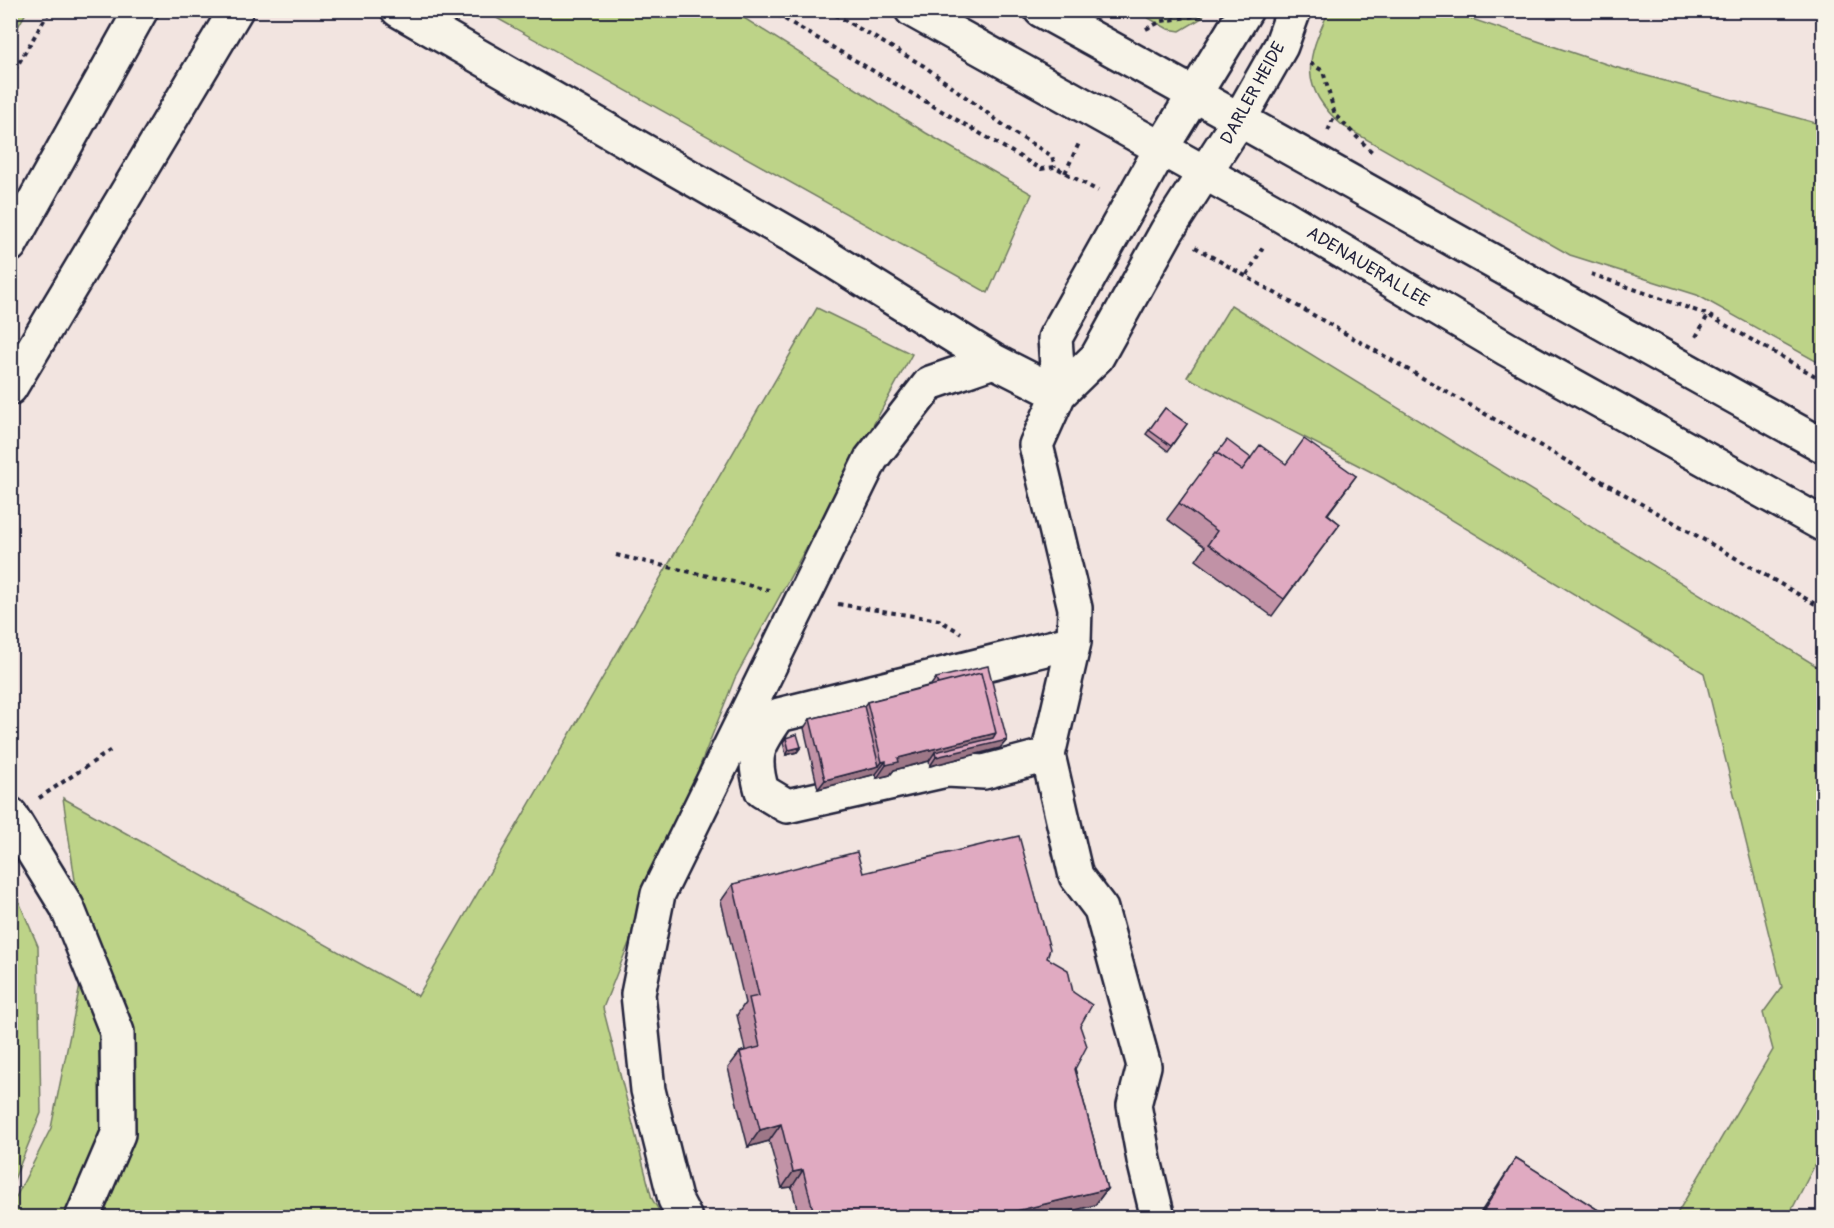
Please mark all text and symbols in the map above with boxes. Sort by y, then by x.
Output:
street label: DARLER HEIDE [1215,38,1291,148]
street label: ADENAUERALLEE [1303,221,1433,313]

